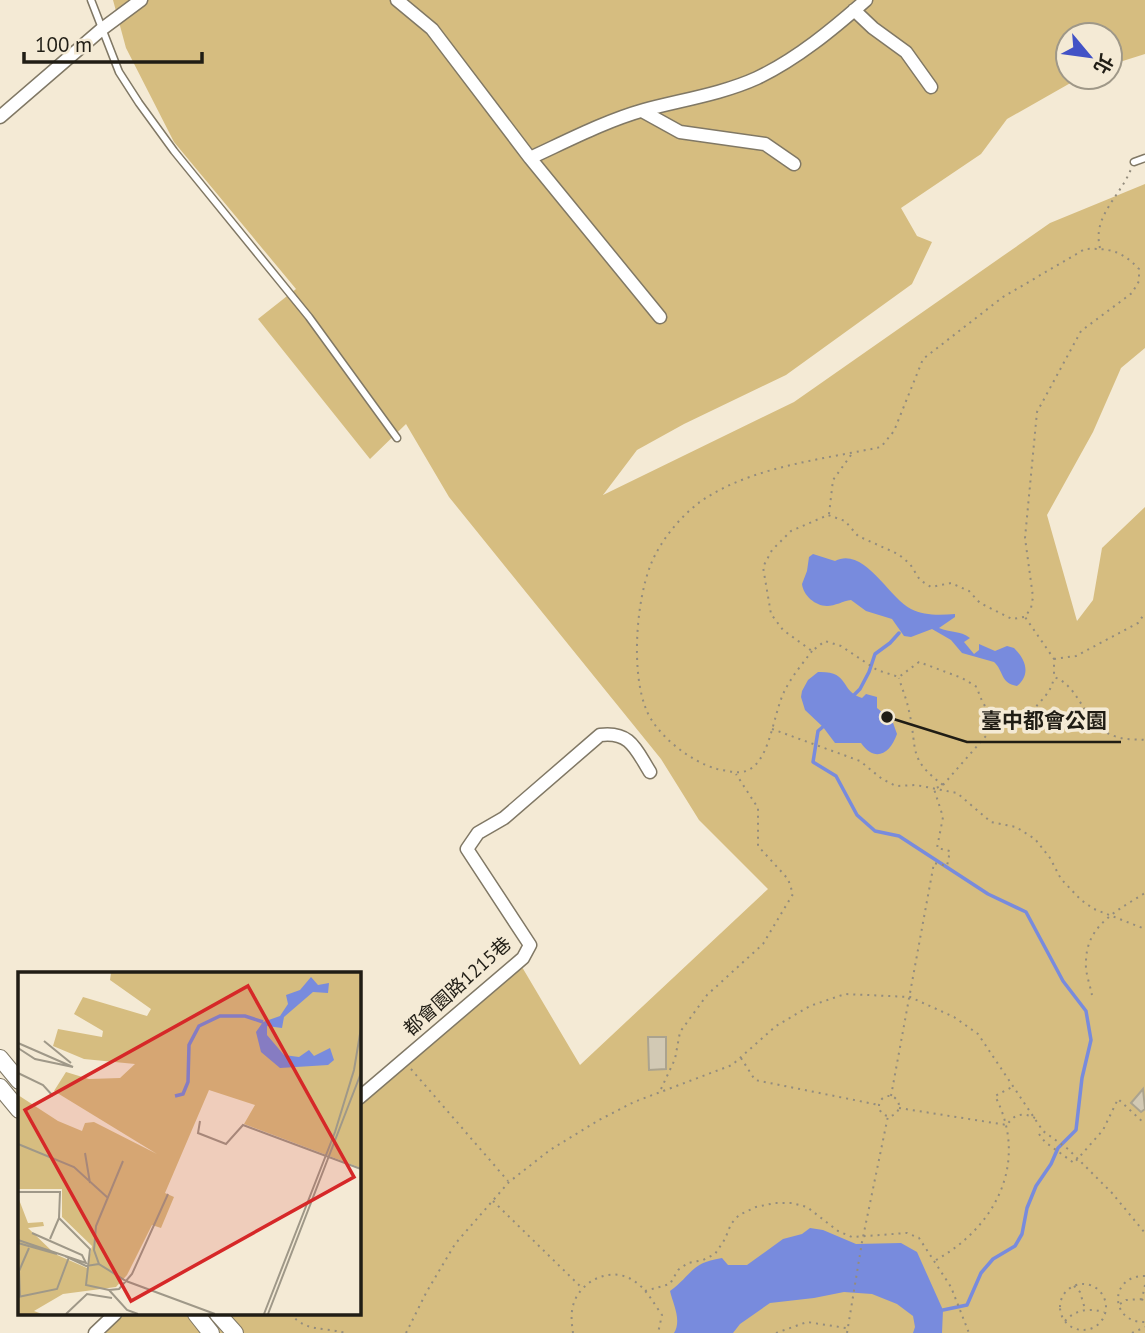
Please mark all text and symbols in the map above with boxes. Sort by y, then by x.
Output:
scale bar [24,21,203,65]
north arrow [1054,21,1124,91]
text: 100 m [35,31,92,58]
text: 北 [1089,50,1119,78]
callout: 臺中都會公園 [967,700,1121,742]
text: 臺中都會公園 [981,707,1107,734]
street label: 都會園路1215巷 [398,931,516,1041]
inset map [18,972,360,1316]

